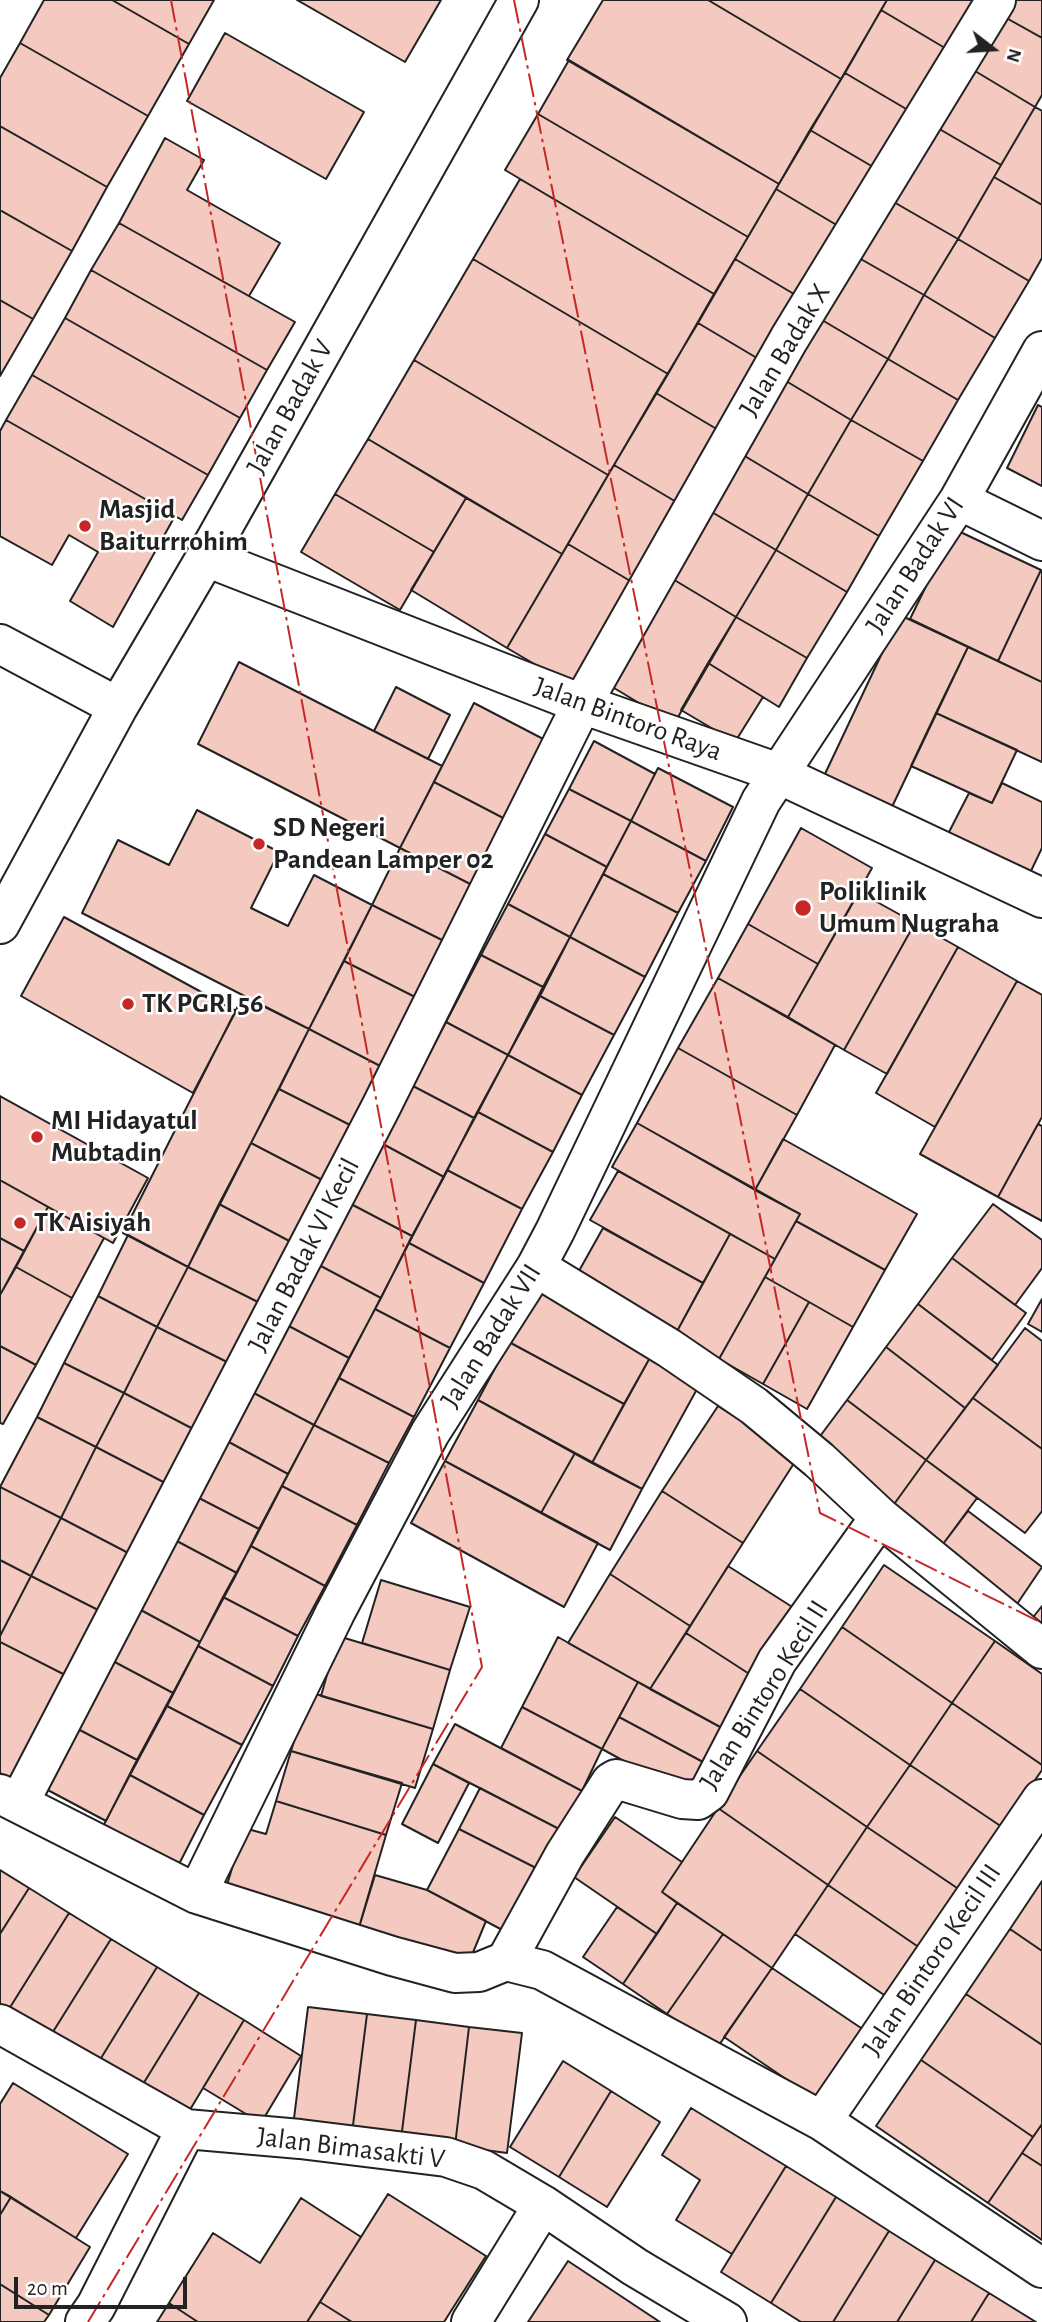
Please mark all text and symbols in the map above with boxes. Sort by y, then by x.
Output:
north arrow [958,14,1028,84]
text: N [1003,46,1025,64]
street label: Jalan Badak X [732,277,838,423]
street label: Jalan Badak V [239,334,341,480]
street label: Jalan Badak VI [858,491,972,639]
place label: Masjid Baiturrrohim [99,493,248,559]
marker: Masjid Baiturrrohim [77,518,93,534]
street label: Jalan Bintoro Raya [530,669,726,769]
place label: SD Negeri Pandean Lamper 02 [273,811,494,877]
marker: SD Negeri Pandean Lamper 02 [251,836,267,852]
place label: Poliklinik Umum Nugraha [819,875,999,941]
marker: Poliklinik Umum Nugraha [793,898,813,918]
place label: TK PGRI 56 [142,987,263,1021]
marker: TK PGRI 56 [120,996,136,1012]
place label: MI Hidayatul Mubtadin [51,1104,198,1170]
marker: MI Hidayatul Mubtadin [29,1129,45,1145]
street label: Jalan Badak VI Kecil [241,1153,367,1357]
place label: TK Aisiyah [34,1206,151,1240]
marker: TK Aisiyah [12,1215,28,1231]
street label: Jalan Badak VII [433,1258,549,1414]
street label: Jalan Bintoro Kecil II [692,1594,836,1796]
street label: Jalan Bintoro Kecil III [855,1858,1009,2062]
street label: Jalan Bimasakti V [255,2120,447,2176]
scale bar [18,2262,191,2306]
text: 20 m [27,2278,68,2299]

